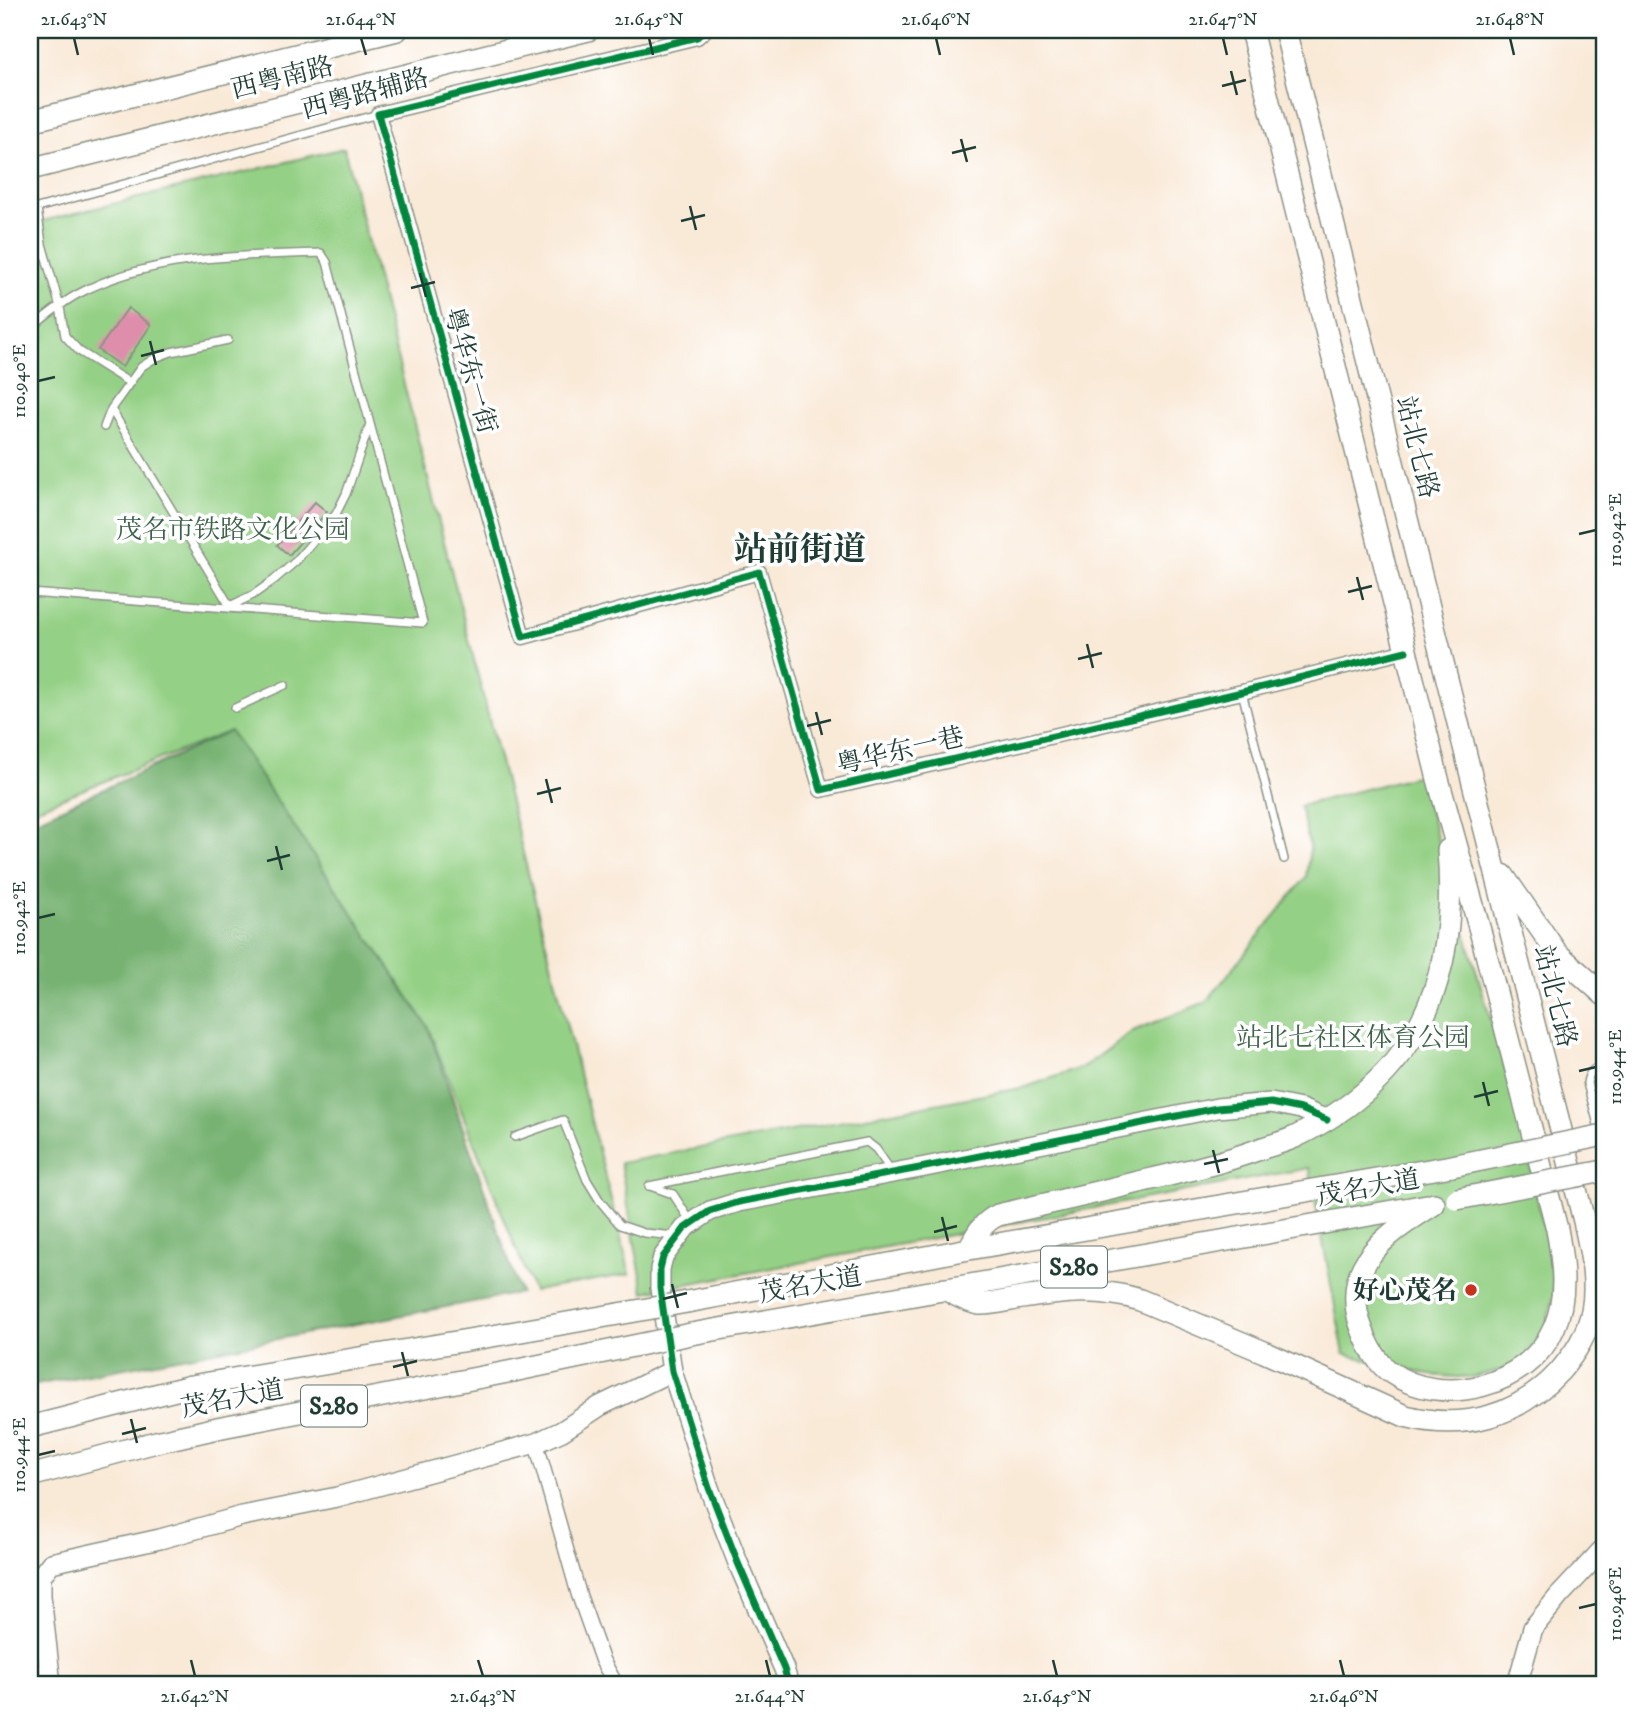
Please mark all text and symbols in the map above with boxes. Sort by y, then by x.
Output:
text: 21.643°N [41,9,108,31]
text: 21.644°N [326,9,396,31]
text: 21.645°N [615,9,684,31]
text: 21.646°N [901,9,971,31]
text: 21.647°N [1189,9,1258,31]
text: 21.648°N [1476,9,1545,31]
street label: 西粤南路 [228,50,337,107]
street label: 西粤路辅路 [298,62,432,127]
street label: 粤华东一街 [436,303,503,437]
text: 110.940°E [9,343,31,418]
street label: 站北七路 [1388,393,1445,502]
text: 110.942°E [1605,493,1627,567]
park label: 茂名市铁路文化公园 [116,514,350,547]
district label: 站前街道 [734,530,866,571]
street label: 粤华东一巷 [833,721,967,782]
text: 110.942°E [9,881,31,955]
street label: 站北七路 [1526,942,1583,1051]
park label: 站北七社区体育公园 [1236,1022,1470,1055]
text: 110.944°E [1605,1029,1627,1105]
street label: 茂名大道 [1314,1163,1422,1214]
road number: S280 [1041,1246,1107,1288]
street label: 茂名大道 [756,1260,864,1311]
place label: 好心茂名 [1353,1275,1457,1308]
marker: 好心茂名 [1463,1282,1479,1298]
street label: 茂名大道 [178,1373,286,1426]
road number: S280 [301,1386,367,1426]
text: 110.944°E [9,1417,31,1493]
text: 110.946°E [1605,1567,1627,1641]
text: 21.642°N [161,1686,230,1708]
text: 21.643°N [450,1686,517,1708]
text: 21.644°N [735,1686,805,1708]
text: 21.645°N [1023,1686,1092,1708]
text: 21.646°N [1309,1686,1379,1708]

